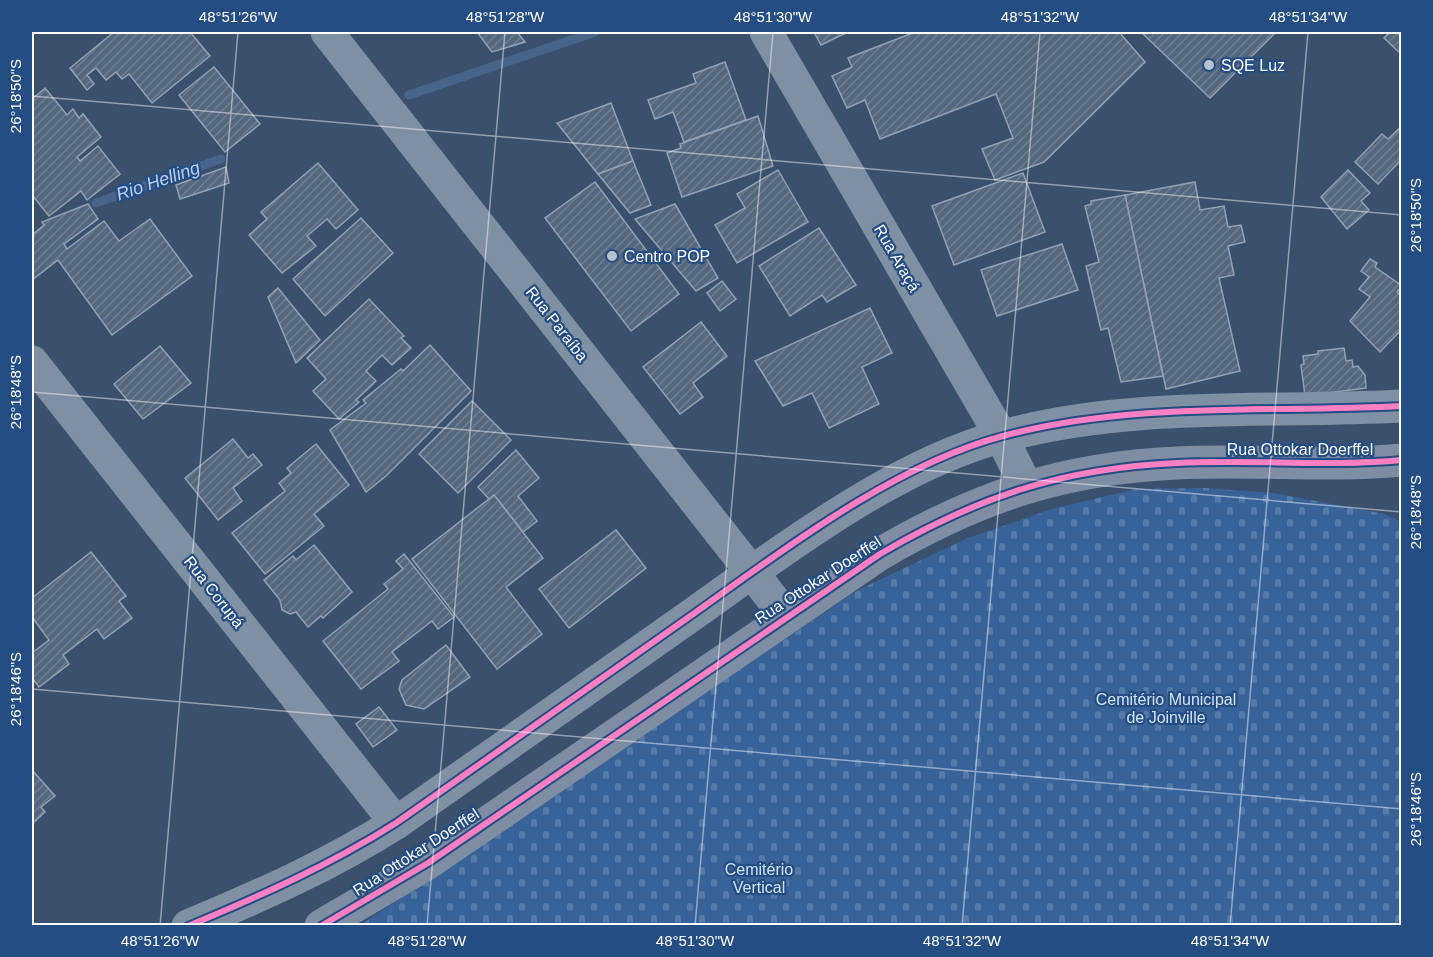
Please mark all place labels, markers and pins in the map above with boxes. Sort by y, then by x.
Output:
place label: SQE Luz [1221,57,1285,74]
marker: SQE Luz [1202,58,1216,72]
place label: Centro POP [624,248,710,265]
marker: Centro POP [605,249,619,263]

